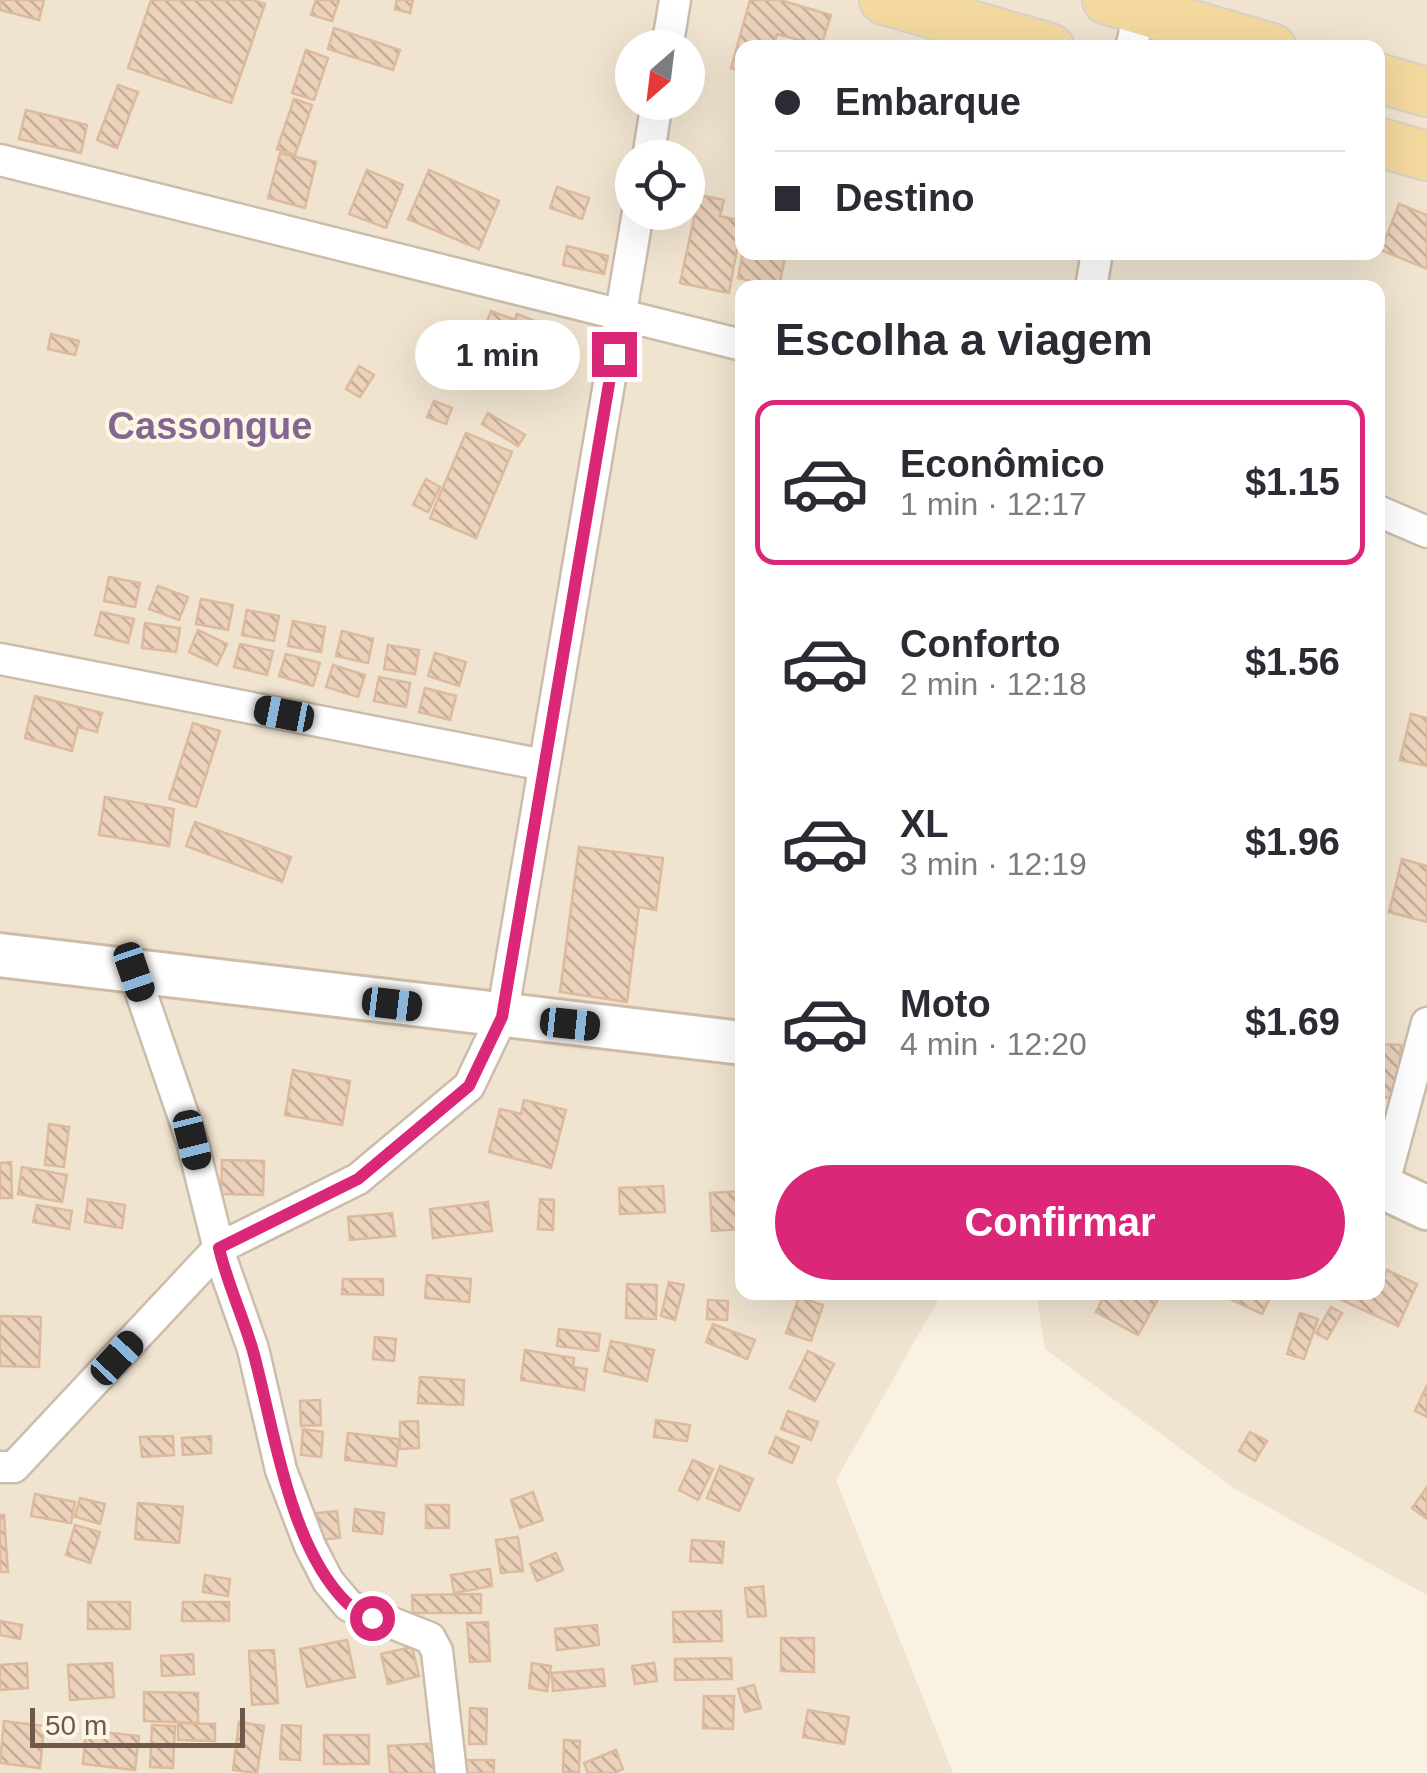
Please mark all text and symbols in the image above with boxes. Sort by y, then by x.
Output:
north arrow [615,30,705,120]
map controls [615,30,705,230]
text: Embarque [835,81,1021,123]
button: locate [615,140,705,230]
text: Destino [835,177,974,219]
text: Escolha a viagem [775,314,1153,365]
callout: 1 min [414,319,579,389]
route end [592,332,637,377]
text: 1 min [456,337,539,373]
district label: Cassongue [108,405,312,447]
icon: car [780,438,870,528]
text: Econômico [900,443,1105,485]
text: $1.15 [1245,461,1340,503]
text: 1 min · 12:17 [900,486,1087,522]
icon: car [780,618,870,708]
text: Conforto [900,623,1060,665]
text: $1.56 [1245,641,1340,683]
text: 2 min · 12:18 [900,666,1087,702]
car [252,694,316,734]
icon: car [780,798,870,888]
text: XL [900,803,949,845]
text: $1.96 [1245,821,1340,863]
text: 3 min · 12:19 [900,846,1087,882]
car [110,939,158,1005]
icon: car [780,978,870,1068]
text: Moto [900,983,991,1025]
car [360,985,424,1023]
text: $1.69 [1245,1001,1340,1043]
car [539,1006,601,1042]
text: 4 min · 12:20 [900,1026,1087,1062]
car [170,1107,214,1173]
button: Confirmar [775,1165,1345,1280]
car [86,1326,148,1390]
route start [350,1596,395,1641]
scale bar [30,1703,245,1748]
text: 50 m [45,1710,107,1741]

